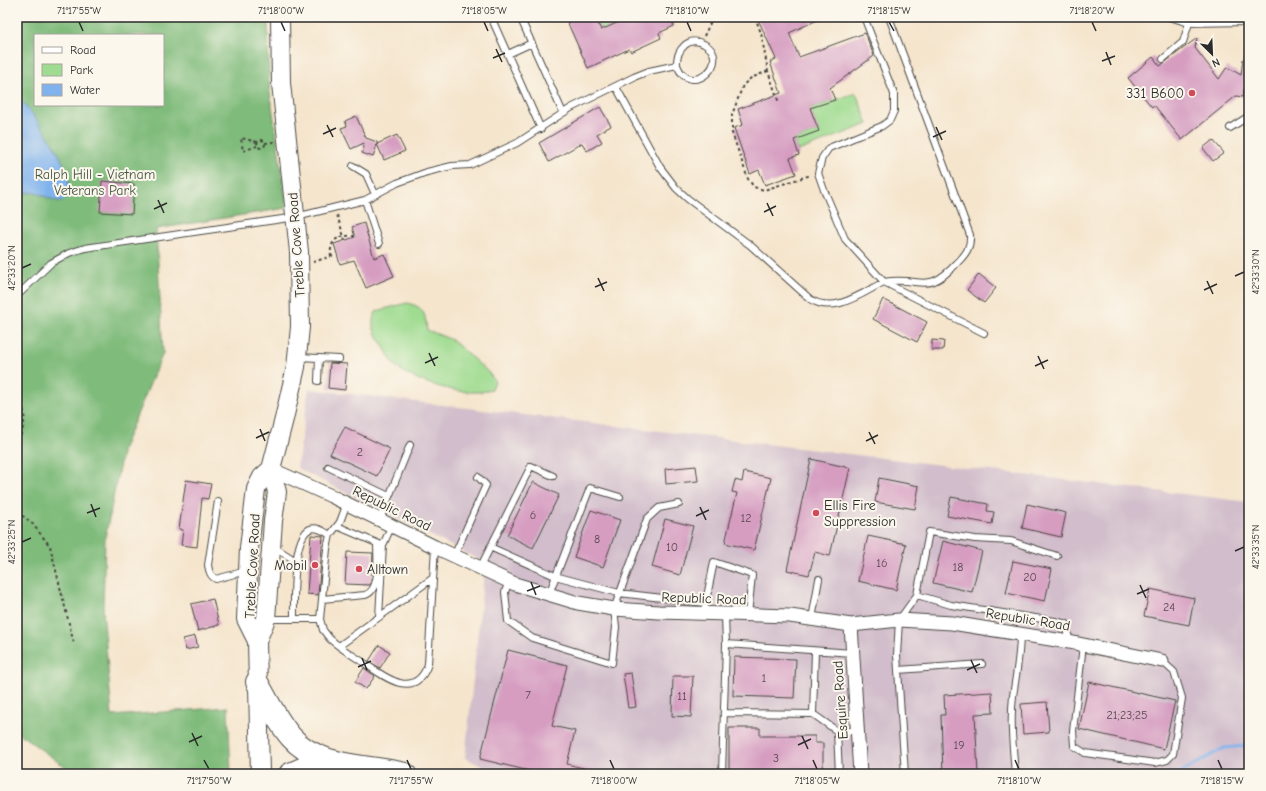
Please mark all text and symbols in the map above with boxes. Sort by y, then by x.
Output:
text: 71°17'55"W [57,5,101,17]
text: 71°18'00"W [258,5,304,17]
text: 71°18'05"W [461,5,507,17]
text: 71°18'10"W [665,5,709,17]
text: 71°18'15"W [867,5,911,17]
text: 71°18'20"W [1070,5,1115,17]
legend [34,34,164,106]
north arrow [1192,34,1232,74]
text: Road [70,43,96,57]
text: N [1210,55,1222,70]
text: Park [70,63,93,77]
text: Water [70,83,100,97]
place label: 331 B600 [1126,85,1184,102]
marker: 331 B600 [1187,88,1197,98]
park label: Ralph Hill - Vietnam Veterans Park [35,166,155,199]
street label: Treble Cove Road [284,192,309,298]
text: 42°33'20"N [6,245,18,291]
text: 42°33'30"N [1250,249,1262,295]
house number: 2 [357,445,363,459]
street label: Republic Road [350,482,434,535]
place label: Ellis Fire Suppression [824,497,896,530]
house number: 6 [530,508,536,522]
marker: Ellis Fire Suppression [811,508,821,518]
house number: 12 [740,511,752,525]
street label: Treble Cove Road [241,513,264,619]
text: 42°33'25"N [6,520,18,564]
text: 42°33'35"N [1250,525,1262,569]
house number: 8 [594,532,600,546]
house number: 10 [666,540,678,554]
house number: 16 [876,556,888,570]
place label: Mobil [274,557,307,574]
marker: Mobil [310,560,320,570]
house number: 18 [953,560,963,574]
place label: Alltown [367,561,408,578]
marker: Alltown [354,564,364,574]
house number: 20 [1023,570,1037,584]
street label: Republic Road [661,589,747,608]
house number: 24 [1163,600,1175,614]
street label: Republic Road [985,604,1071,635]
street label: Esquire Road [829,660,852,740]
house number: 1 [762,671,767,685]
house number: 7 [525,688,531,702]
house number: 11 [677,689,687,703]
house number: 21;23;25 [1107,708,1147,722]
house number: 19 [953,738,965,752]
house number: 3 [773,751,779,765]
text: 71°17'50"W [187,775,232,787]
text: 71°17'55"W [389,775,433,787]
text: 71°18'00"W [591,775,637,787]
text: 71°18'05"W [794,775,840,787]
text: 71°18'10"W [997,775,1041,787]
text: 71°18'15"W [1200,775,1244,787]

